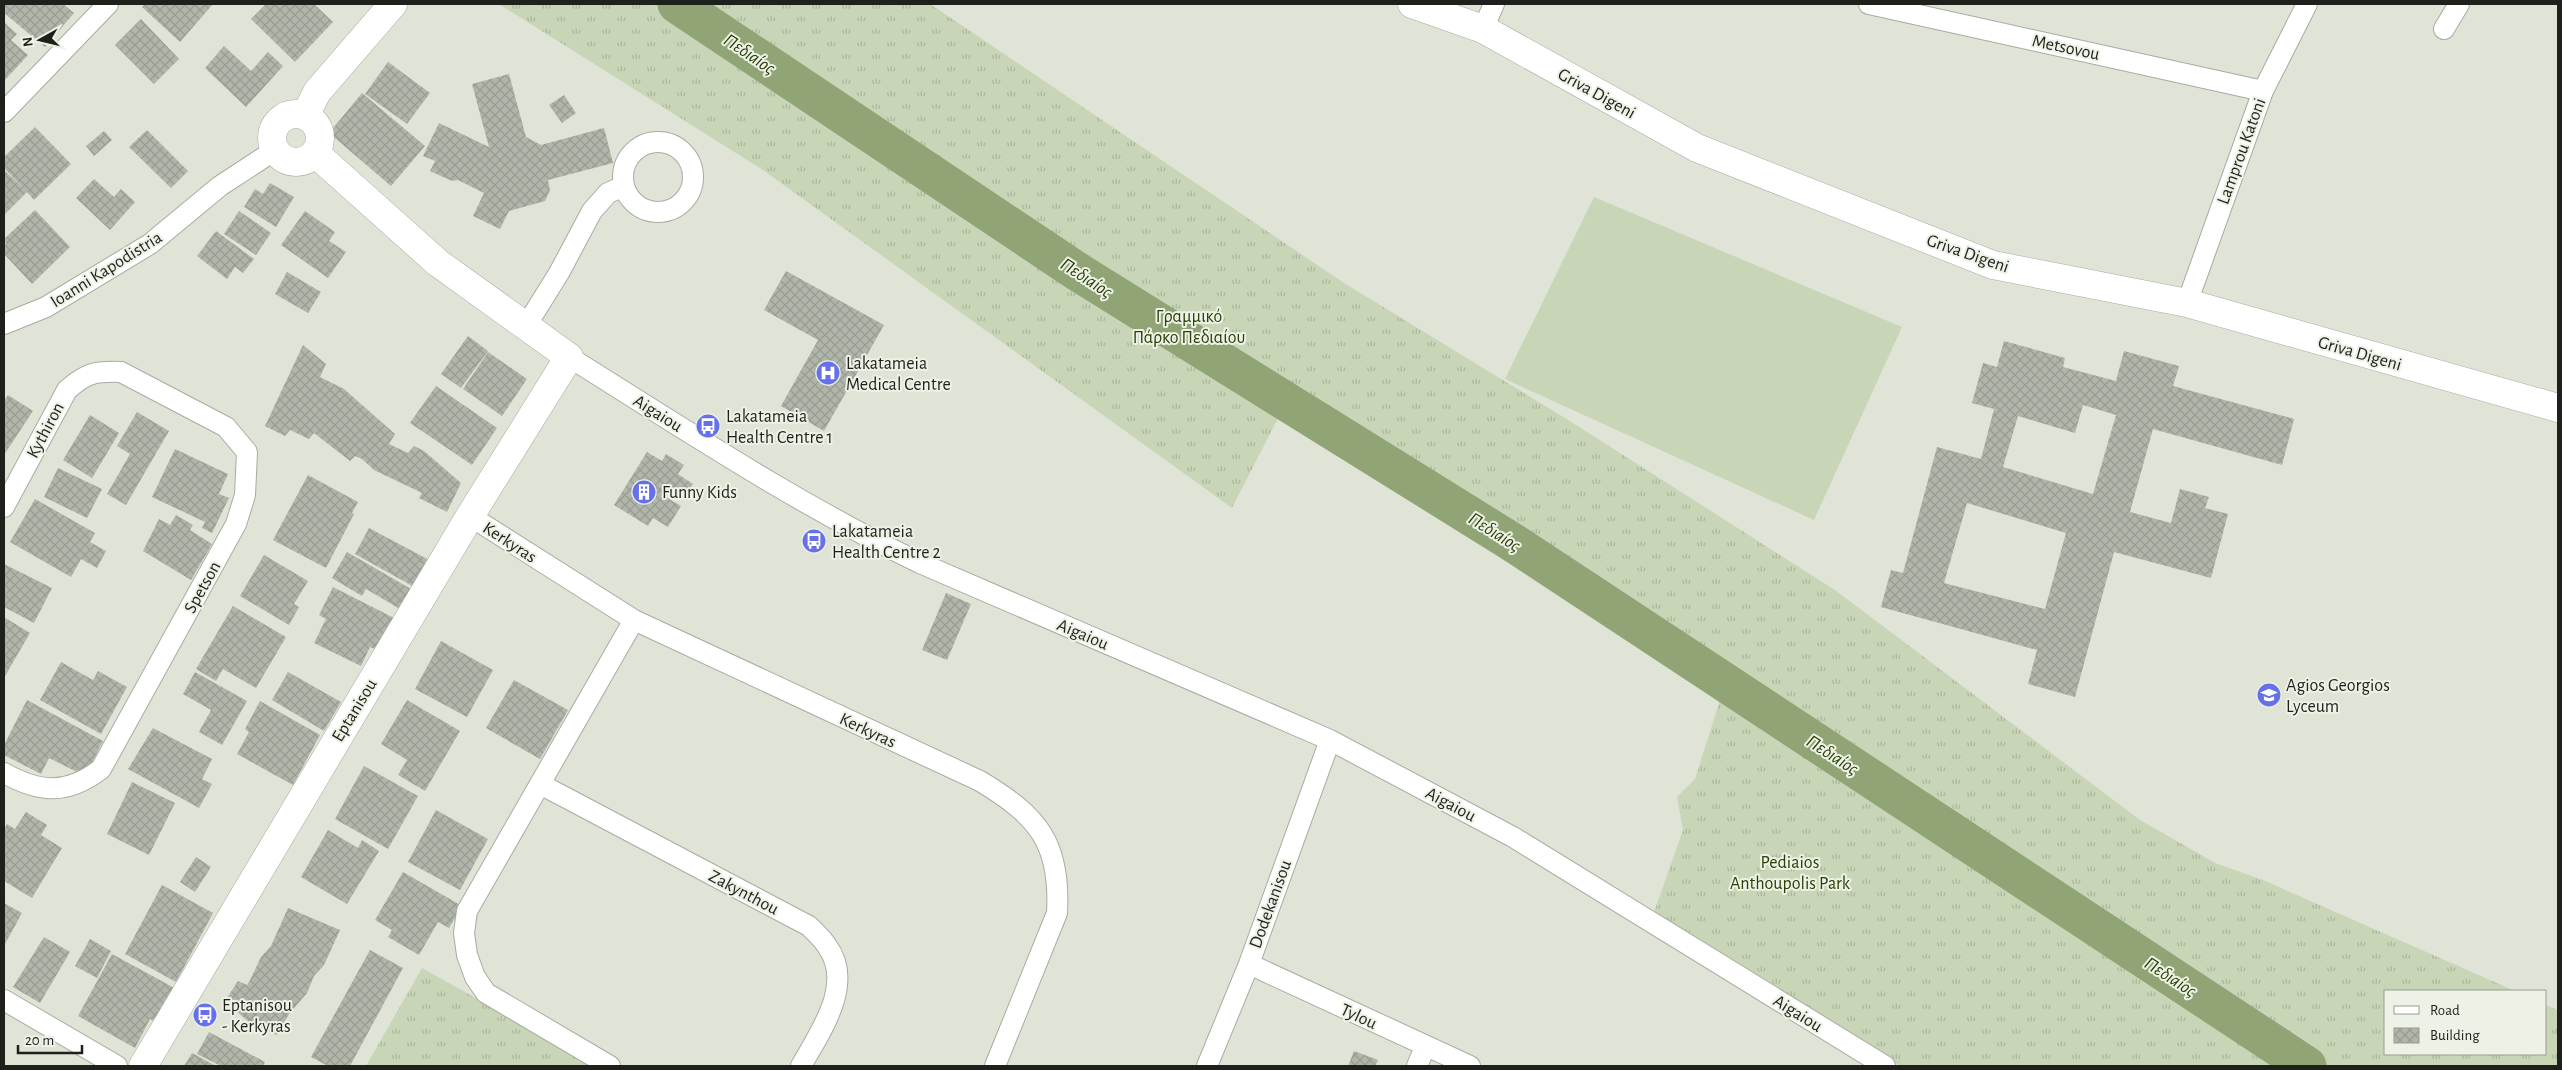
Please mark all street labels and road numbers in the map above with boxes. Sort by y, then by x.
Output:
street label: Metsovou [2030,32,2101,64]
street label: Griva Digeni [1555,65,1638,123]
street label: Lamprou Katoni [2214,96,2269,207]
street label: Ioanni Kapodistria [48,228,165,311]
street label: Griva Digeni [1924,231,2011,276]
street label: Griva Digeni [2316,333,2403,374]
street label: Aigaiou [630,392,685,436]
street label: Kythiron [24,400,68,461]
street label: Kerkyras [479,519,540,567]
street label: Spetson [181,558,224,616]
street label: Aigaiou [1054,616,1111,654]
street label: Eptanisou [329,676,381,745]
street label: Kerkyras [837,710,899,752]
street label: Aigaiou [1422,784,1479,826]
street label: Dodekanisou [1247,858,1295,951]
street label: Zakynthou [706,867,781,919]
street label: Aigaiou [1770,992,1825,1036]
street label: Tylou [1338,1001,1380,1033]

